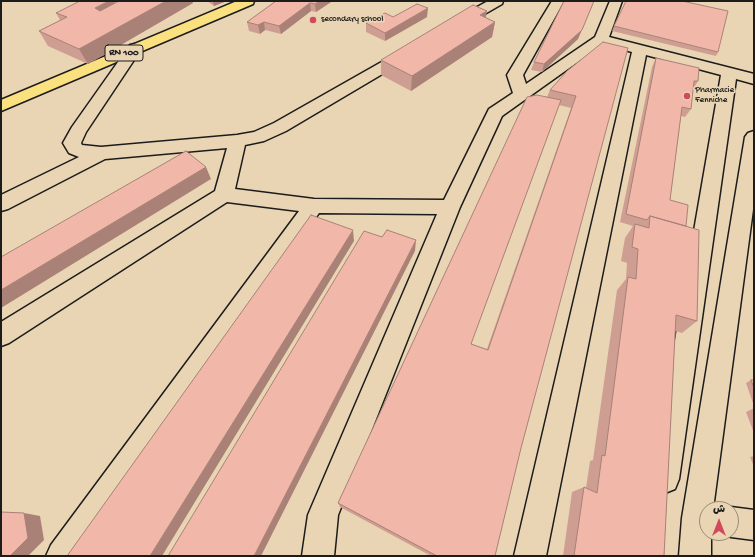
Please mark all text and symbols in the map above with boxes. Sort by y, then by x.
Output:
marker: secondary school [308,15,318,25]
place label: secondary school [321,15,384,25]
road number: RN 100 [105,45,143,61]
place label: Pharmacie Fenniche [695,86,734,107]
marker: Pharmacie Fenniche [682,91,692,101]
north arrow [699,501,739,541]
text: ش [713,504,725,516]

